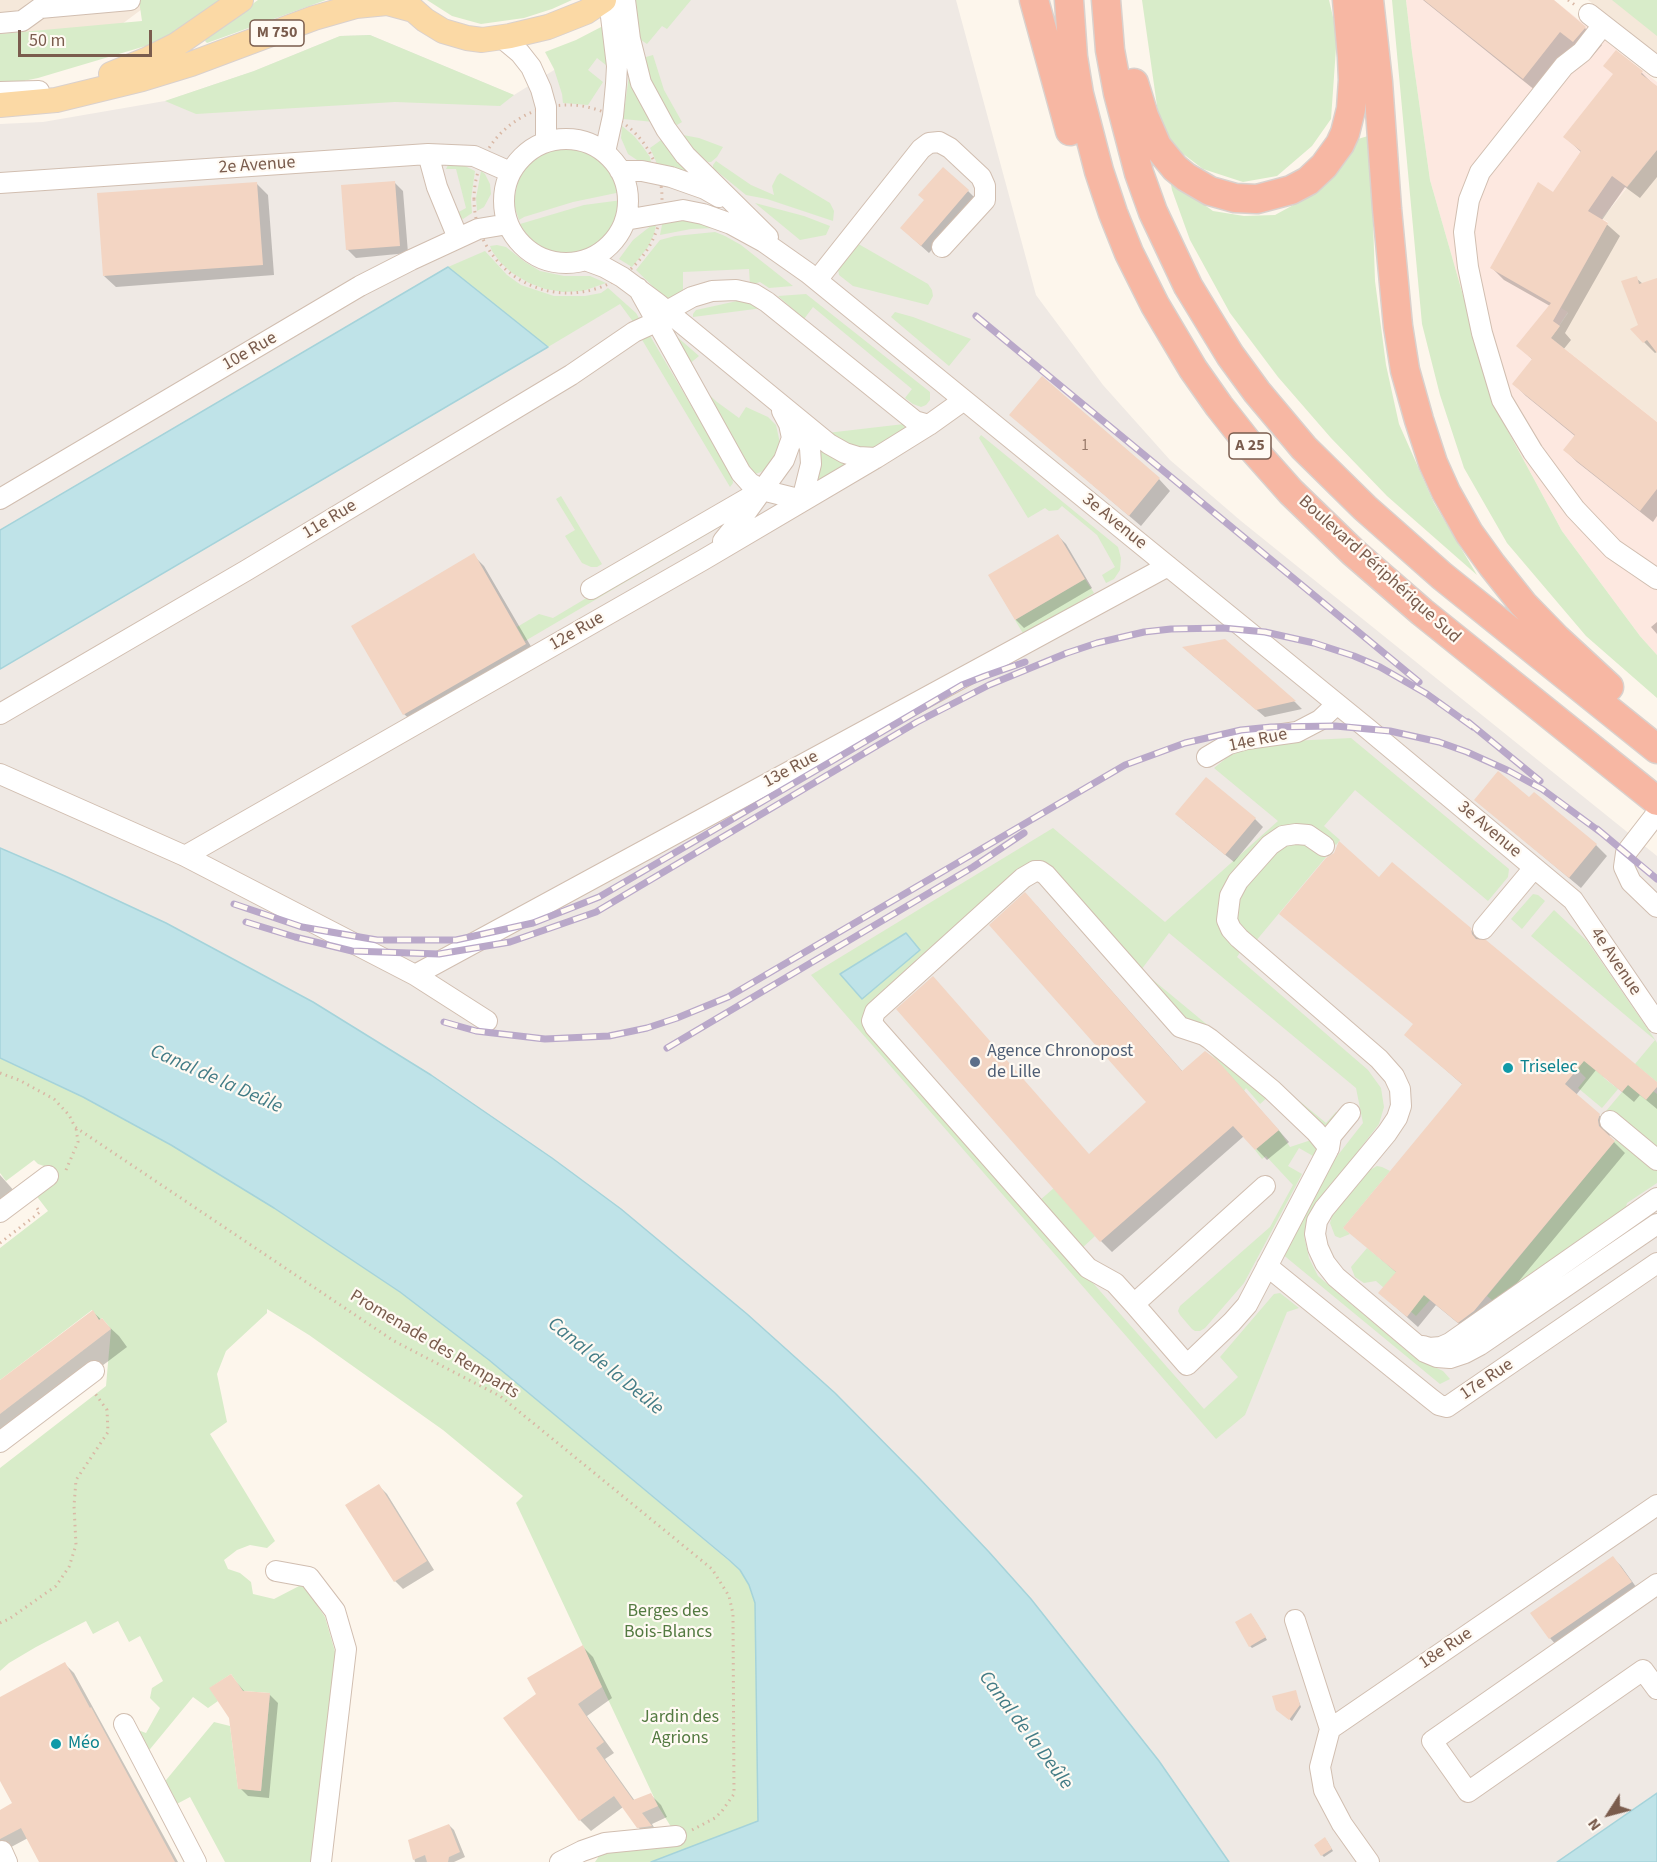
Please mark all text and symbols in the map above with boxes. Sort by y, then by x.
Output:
scale bar [21,18,154,56]
road number: M 750 [250,20,304,46]
text: 50 m [29,28,65,53]
street label: 2e Avenue [218,153,296,179]
street label: 10e Rue [219,328,281,376]
road number: A 25 [1229,433,1271,459]
house number: 1 [1081,438,1089,456]
street label: 3e Avenue [1077,489,1151,555]
street label: Boulevard Périphérique Sud [1293,491,1465,649]
street label: 11e Rue [299,495,361,545]
street label: 12e Rue [546,608,608,656]
street label: 14e Rue [1227,724,1289,758]
street label: 13e Rue [760,747,822,793]
street label: 3e Avenue [1453,797,1525,863]
street label: 4e Avenue [1585,924,1645,1000]
water label: Canal de la Deûle [146,1040,286,1120]
place label: Agence Chronopost de Lille [987,1041,1133,1084]
marker: Agence Chronopost de Lille [968,1055,982,1069]
place label: Triselec [1520,1057,1578,1079]
marker: Triselec [1501,1061,1515,1075]
street label: Promenade des Remparts [345,1286,523,1404]
water label: Canal de la Deûle [542,1313,668,1421]
street label: 17e Rue [1456,1354,1518,1406]
park label: Berges des Bois-Blancs [624,1601,712,1644]
street label: 18e Rue [1415,1623,1477,1675]
water label: Canal de la Deûle [973,1667,1077,1795]
park label: Jardin des Agrions [641,1707,719,1750]
place label: Méo [68,1733,100,1755]
marker: Méo [49,1737,63,1751]
north arrow [1579,1784,1639,1844]
text: N [1582,1814,1606,1835]

